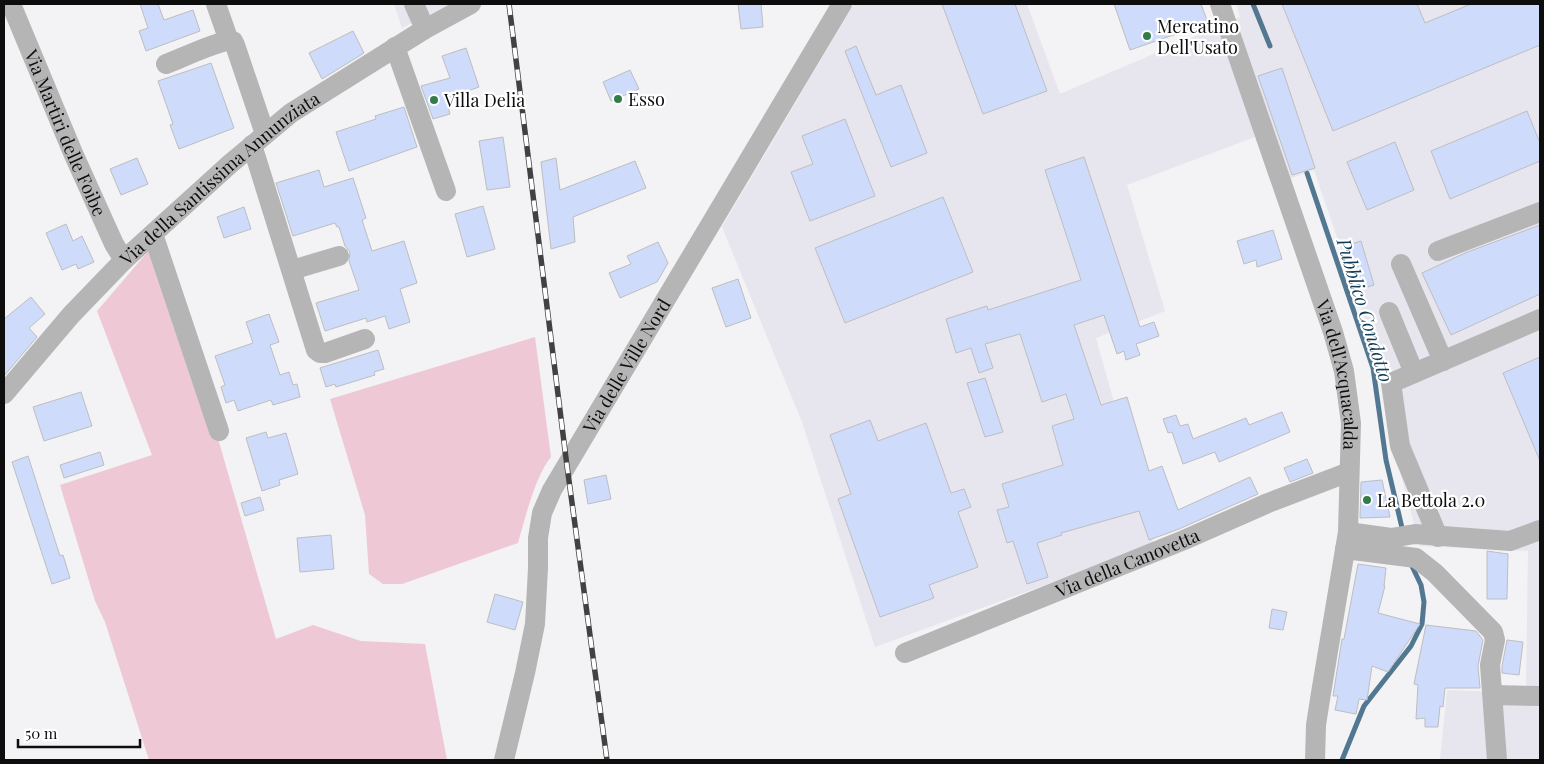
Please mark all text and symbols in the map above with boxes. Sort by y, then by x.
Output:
place label: Mercatino Dell'Usato [1157,14,1239,59]
marker: Mercatino Dell'Usato [1141,30,1153,42]
street label: Via Martiri delle Foibe [19,45,112,220]
street label: Via della Santissima Annunziata [114,86,324,271]
place label: Esso [628,87,665,111]
place label: Villa Delia [443,88,525,112]
marker: Esso [612,93,624,105]
marker: Villa Delia [428,94,440,106]
water label: Pubblico Condotto [1331,234,1400,385]
street label: Via delle Ville Nord [576,293,676,438]
street label: Via dell'Acquacalda [1310,295,1363,450]
place label: La Bettola 2.0 [1377,488,1485,512]
marker: La Bettola 2.0 [1361,494,1373,506]
street label: Via della Canovetta [1051,523,1203,603]
scale bar [18,716,140,748]
text: 50 m [25,723,58,743]

